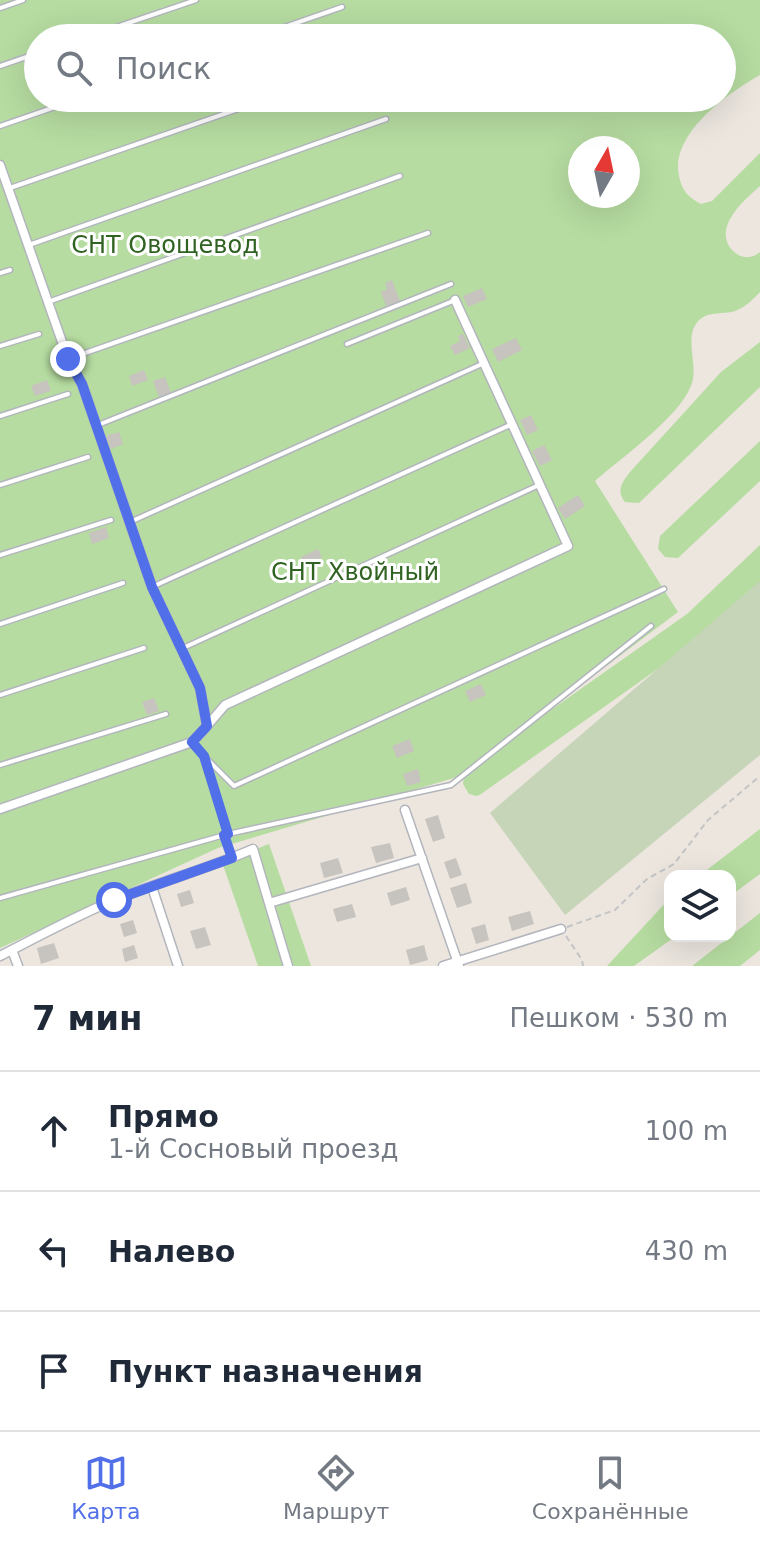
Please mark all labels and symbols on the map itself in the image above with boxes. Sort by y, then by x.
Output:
north arrow [568,136,640,208]
park label: СНТ Овощевод [71,231,259,259]
route end [50,341,86,377]
park label: СНТ Хвойный [271,558,439,586]
route start [96,882,132,918]

